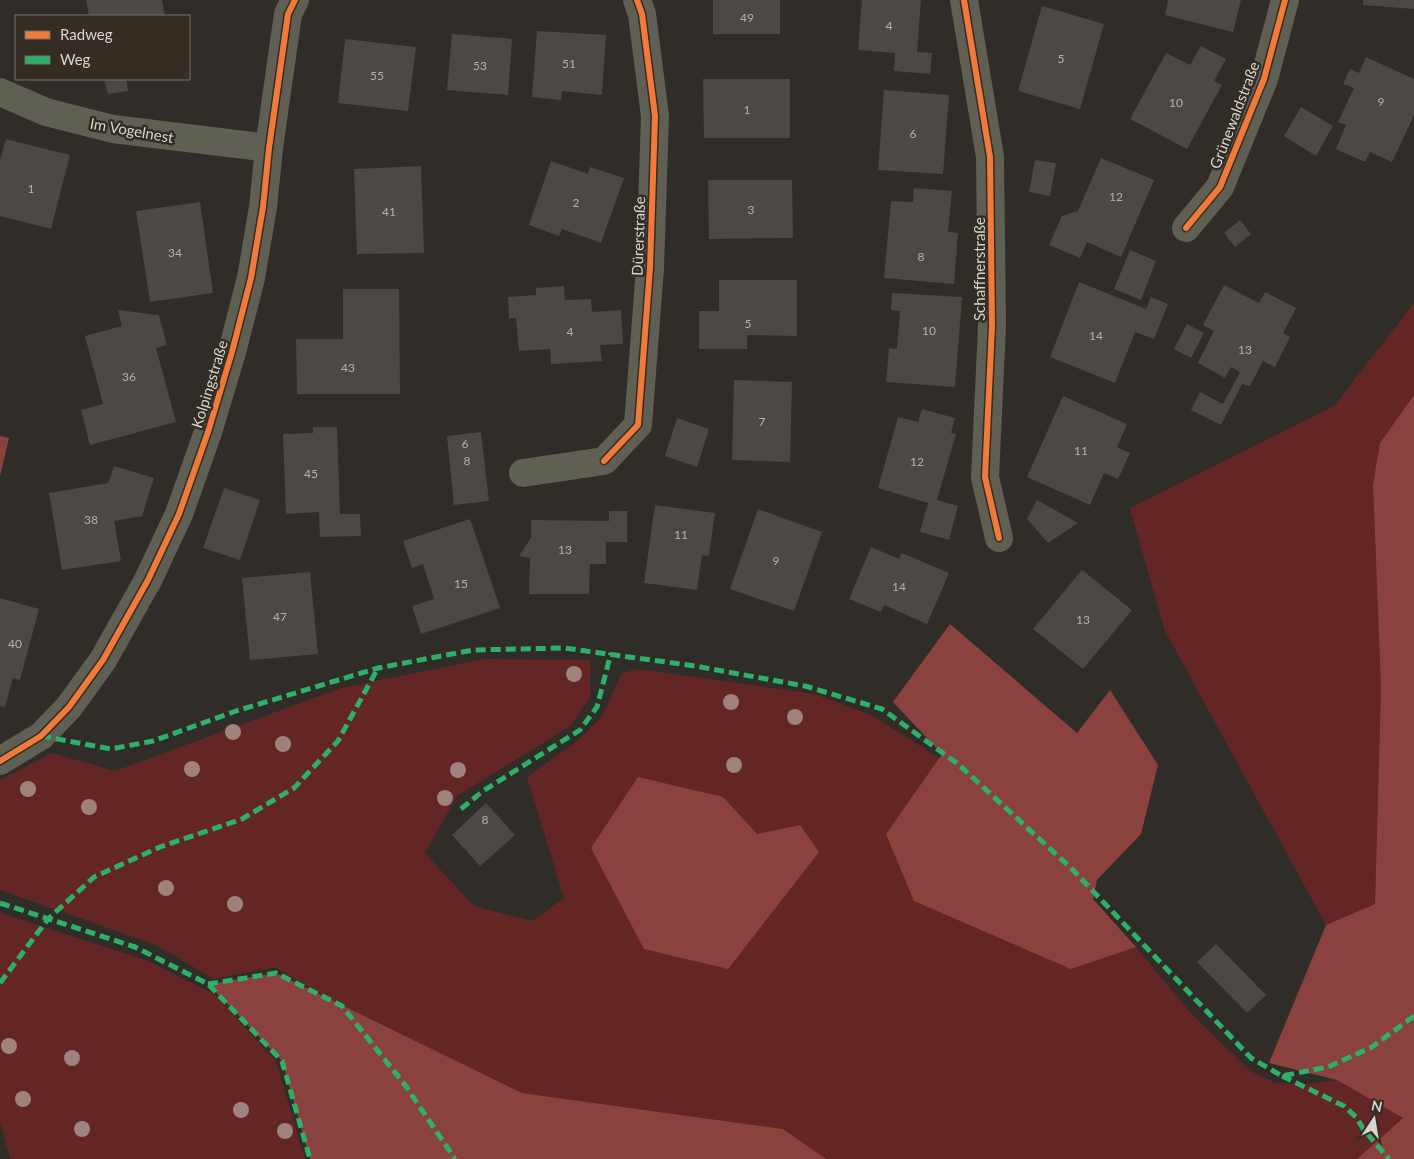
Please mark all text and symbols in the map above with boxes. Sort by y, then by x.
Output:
house number: 49 [740,10,754,25]
legend [15,15,190,80]
house number: 4 [886,18,893,33]
text: Radweg [60,25,113,43]
text: Weg [60,50,91,68]
house number: 5 [1058,51,1065,66]
house number: 51 [562,56,576,71]
house number: 53 [473,58,487,73]
street label: Grünewaldstraße [1205,59,1263,171]
house number: 55 [370,68,384,83]
house number: 9 [1378,94,1385,109]
house number: 10 [1169,95,1183,110]
house number: 1 [744,102,751,117]
street label: Im Vogelnest [89,114,176,146]
house number: 6 [910,126,917,141]
house number: 1 [28,181,35,196]
house number: 12 [1109,189,1123,204]
house number: 2 [573,195,580,210]
street label: Dürerstraße [628,196,648,276]
house number: 3 [748,202,755,217]
house number: 41 [382,204,396,219]
street label: Schaffnerstraße [970,217,988,321]
house number: 34 [168,245,182,260]
house number: 8 [918,249,925,264]
house number: 5 [745,316,752,331]
house number: 10 [922,323,936,338]
house number: 4 [567,324,574,339]
house number: 14 [1089,328,1103,343]
street label: Kolpingstraße [187,338,231,430]
house number: 13 [1238,342,1252,357]
house number: 43 [341,360,355,375]
house number: 36 [122,369,136,384]
house number: 7 [759,414,766,429]
house number: 6 [462,436,469,451]
house number: 11 [1074,443,1088,458]
house number: 8 [464,453,471,468]
house number: 12 [910,454,924,469]
house number: 45 [304,466,318,481]
house number: 38 [84,512,98,527]
house number: 11 [674,527,688,542]
house number: 13 [558,542,572,557]
house number: 9 [773,553,780,568]
house number: 15 [454,576,468,591]
house number: 14 [892,579,906,594]
house number: 47 [273,609,287,624]
house number: 13 [1076,612,1090,627]
house number: 40 [8,636,22,651]
house number: 8 [482,812,489,827]
north arrow [1349,1094,1399,1144]
text: N [1370,1096,1384,1115]

